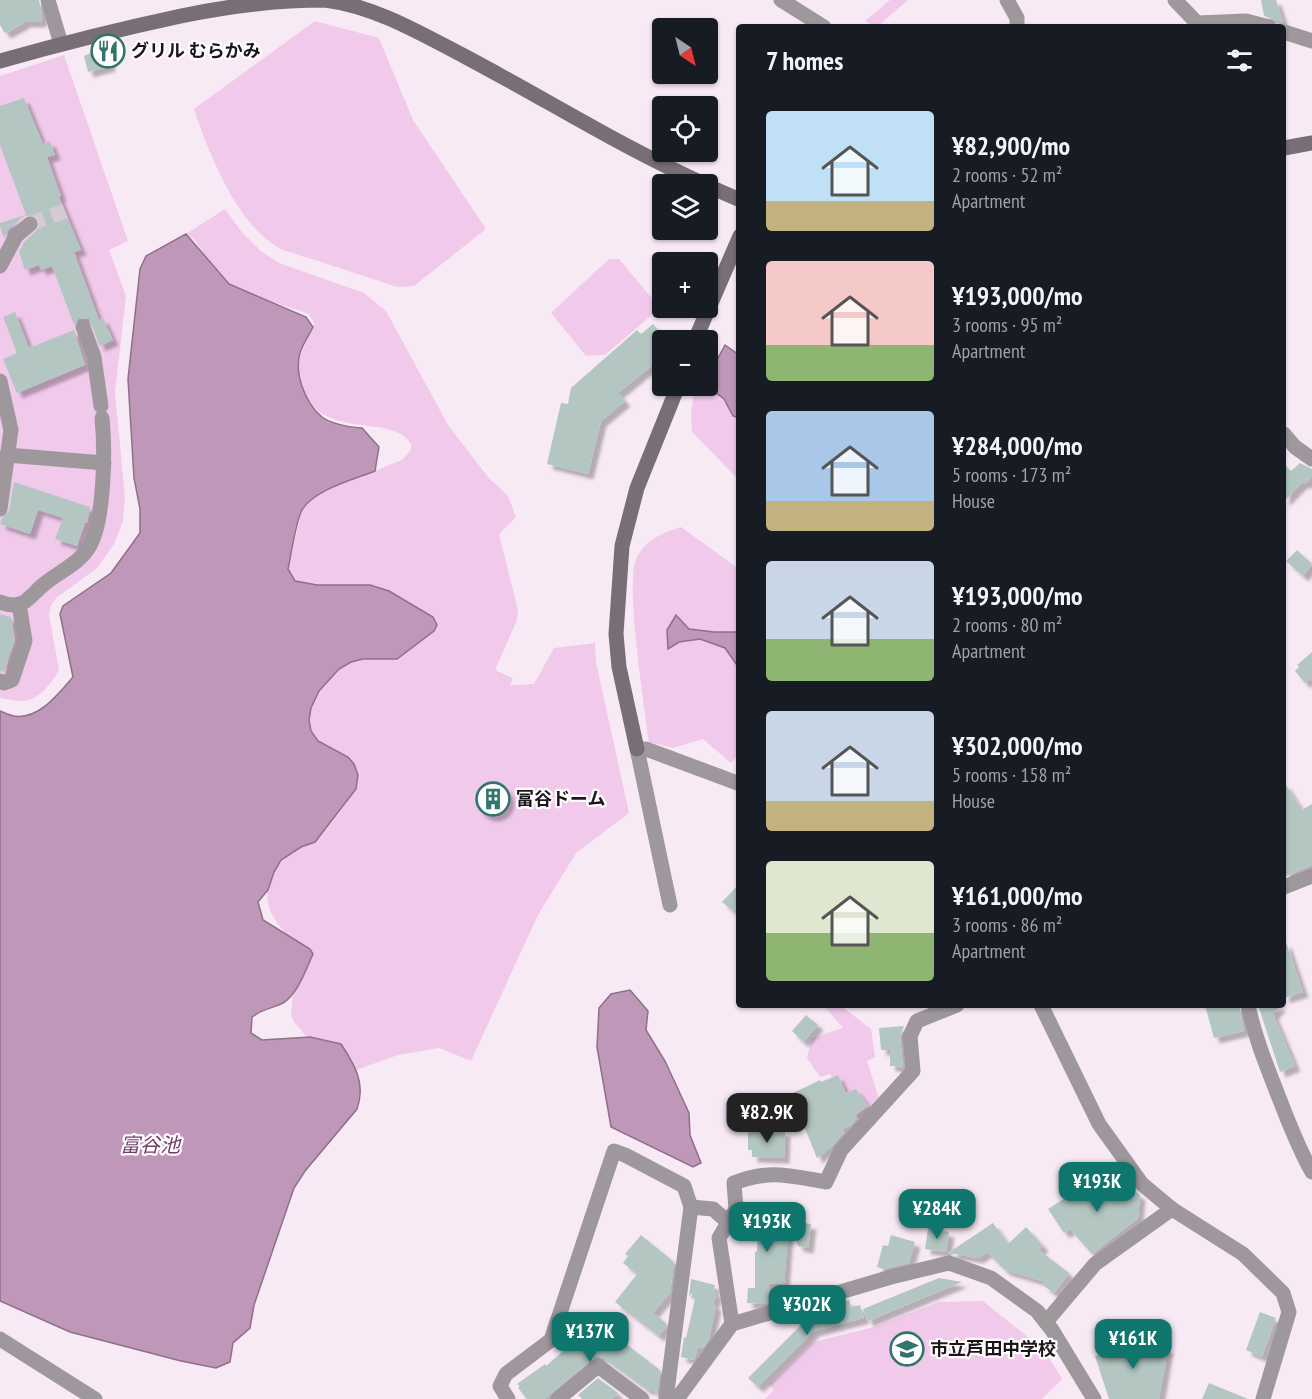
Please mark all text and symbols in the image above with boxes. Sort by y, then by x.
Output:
north arrow [652,18,718,84]
map controls [652,18,718,396]
restaurant icon: グリル むらかみ [90,33,126,69]
place label: グリル むらかみ [131,39,261,62]
text: 7 homes [766,44,843,77]
icon: filters [1223,44,1256,77]
button: locate [652,96,718,162]
text: ¥82,900/mo [952,129,1070,162]
icon: home [814,135,886,207]
text: 2 rooms · 52 m² [952,162,1062,188]
button: layers [652,174,718,240]
text: Apartment [952,188,1025,214]
button: + [652,252,718,318]
text: ¥193,000/mo [952,279,1083,312]
icon: home [814,285,886,357]
text: 3 rooms · 95 m² [952,312,1062,338]
button: − [652,330,718,396]
text: Apartment [952,338,1025,364]
text: ¥284,000/mo [952,429,1083,462]
icon: home [814,435,886,507]
text: 5 rooms · 173 m² [952,462,1071,488]
text: House [952,488,995,514]
text: ¥193,000/mo [952,579,1083,612]
icon: home [814,585,886,657]
text: 2 rooms · 80 m² [952,612,1062,638]
text: Apartment [952,638,1025,664]
text: ¥302,000/mo [952,729,1083,762]
icon: home [814,735,886,807]
text: 5 rooms · 158 m² [952,762,1071,788]
building icon: 富谷ドーム [475,781,511,817]
place label: 富谷ドーム [516,787,605,810]
text: House [952,788,995,814]
text: ¥161,000/mo [952,879,1083,912]
icon: home [814,885,886,957]
text: 3 rooms · 86 m² [952,912,1062,938]
text: Apartment [952,938,1025,964]
pin: ¥82.9K [718,1093,816,1144]
text: ¥82.9K [741,1099,793,1125]
water label: 富谷池 [120,1132,182,1158]
pin: ¥193K [1055,1162,1139,1213]
text: ¥193K [1073,1168,1121,1194]
pin: ¥284K [895,1189,979,1240]
text: ¥284K [913,1195,961,1221]
pin: ¥193K [725,1202,809,1253]
text: ¥193K [743,1208,791,1234]
pin: ¥302K [765,1285,849,1336]
text: ¥302K [783,1291,831,1317]
pin: ¥137K [548,1312,632,1363]
text: ¥137K [566,1318,614,1344]
pin: ¥161K [1091,1319,1175,1370]
text: ¥161K [1109,1325,1157,1351]
school or university icon: 市立芦田中学校 [889,1331,925,1367]
place label: 市立芦田中学校 [930,1337,1056,1360]

